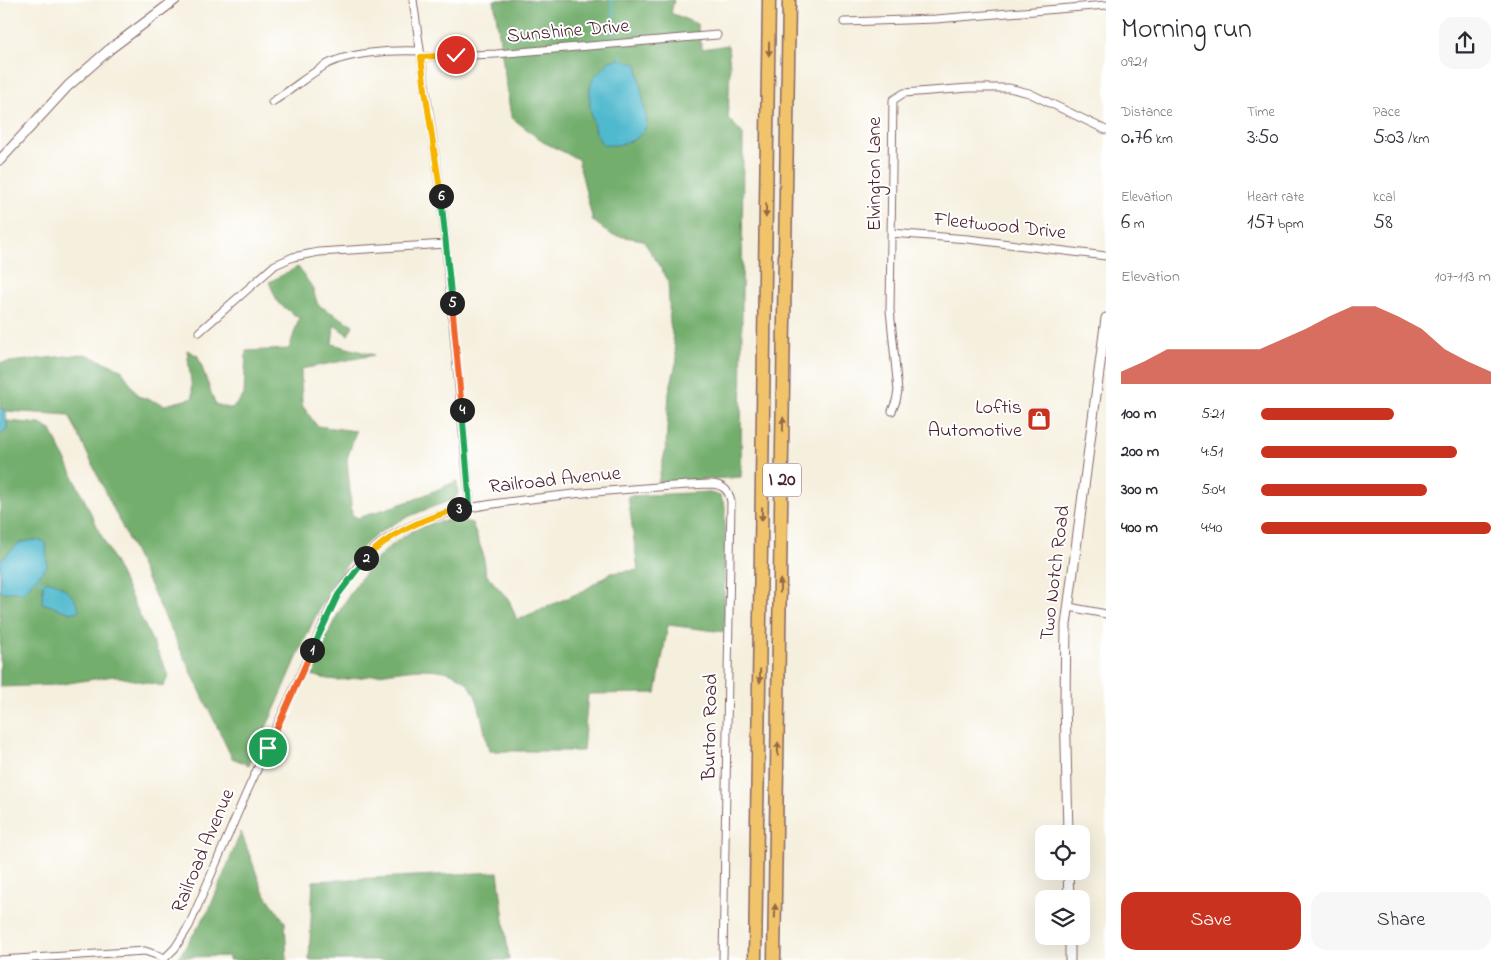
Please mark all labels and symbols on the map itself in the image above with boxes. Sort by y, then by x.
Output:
street label: Sunshine Drive [505,12,631,52]
pin [435,34,477,76]
one-way arrow [765,41,773,57]
street label: Elvington Lane [861,117,891,231]
pin: 6 [428,184,454,208]
one-way arrow [762,203,770,219]
street label: Fleetwood Drive [932,206,1068,248]
pin: 5 [440,290,464,316]
place label: Loftis Automotive [928,394,1022,446]
pin: 4 [450,398,474,422]
shop icon: Loftis Automotive [1026,406,1052,432]
one-way arrow [779,416,787,432]
street label: Railroad Avenue [488,460,622,502]
road number: I 20 [763,464,801,496]
pin: 3 [446,496,472,522]
street label: Two Notch Road [1033,504,1079,642]
one-way arrow [758,506,766,522]
pin: 2 [354,546,378,570]
one-way arrow [776,578,784,594]
pin: 1 [300,638,324,662]
one-way arrow [756,668,764,684]
street label: Burton Road [696,673,726,782]
pin [247,727,289,769]
one-way arrow [774,741,782,757]
street label: Railroad Avenue [165,784,243,918]
one-way arrow [772,903,780,919]

